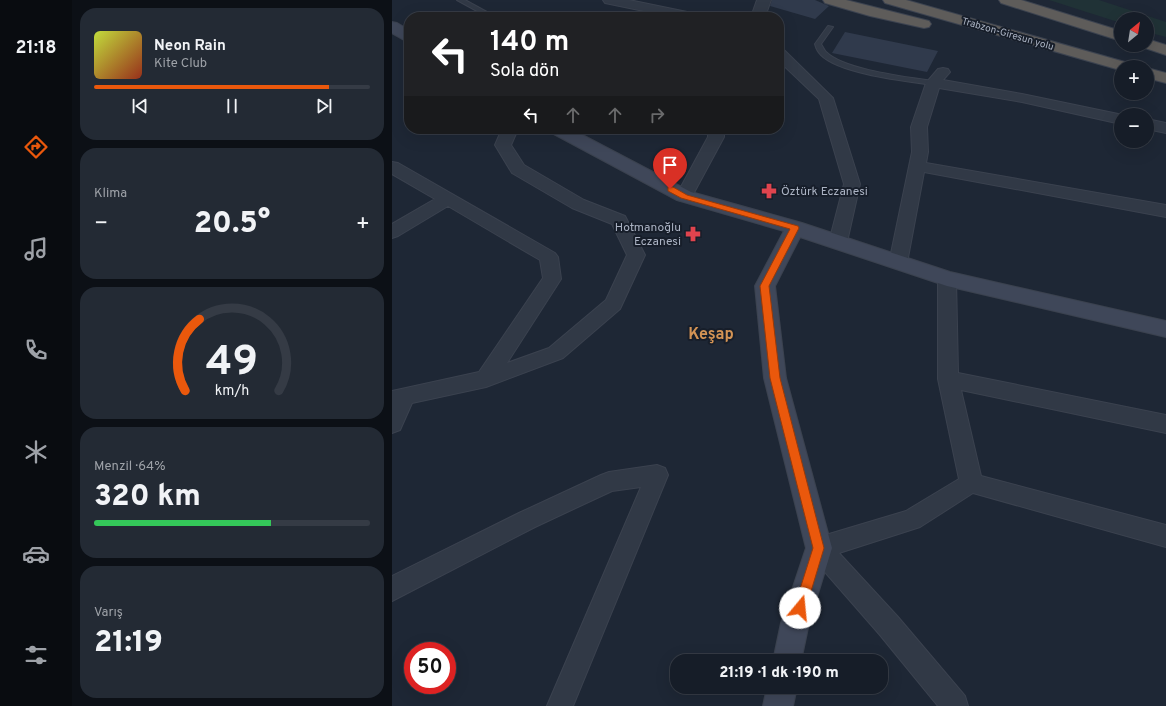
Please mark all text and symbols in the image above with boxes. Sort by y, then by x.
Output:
north arrow [1114,12,1154,52]
map controls [1114,12,1154,148]
street label: Trabzon-Giresun yolu [960,15,1055,54]
text: 140 m [490,25,569,61]
icon: left [424,28,476,80]
text: 21:18 [15,37,57,60]
text: Neon Rain [154,37,226,56]
text: Kite Club [154,56,207,72]
text: Sola dön [490,60,559,83]
button: + [1114,60,1154,100]
icon: previous [129,95,151,117]
icon: pause [221,95,243,117]
icon: next [313,95,335,117]
icon: left [520,104,542,126]
icon: ahead [562,104,584,126]
icon: ahead [604,104,626,126]
icon: right [646,104,668,126]
button: − [1114,108,1154,148]
icon: directions [22,133,50,161]
pin [653,148,687,189]
icon: arrive [659,154,681,176]
pharmacy icon: Öztürk Eczanesi [760,182,778,200]
place label: Öztürk Eczanesi [781,184,868,200]
text: Klima [94,186,127,202]
text: 20.5° [194,206,270,243]
text: − [94,211,108,238]
text: + [356,211,370,238]
place label: Hotmanoğlu Eczanesi [615,220,681,250]
pharmacy icon: Hotmanoğlu Eczanesi [684,225,702,243]
icon: music [22,235,50,263]
district label: Keşap [688,325,734,345]
icon: phone [22,336,50,364]
text: 49 [206,337,258,390]
text: km/h [215,382,249,400]
icon: climate [22,438,50,466]
text: Menzil · 64% [94,459,165,475]
text: 320 km [94,479,201,516]
icon: car [22,540,50,568]
position arrow [779,587,821,629]
text: Varış [94,605,123,621]
text: 21:19 [94,625,163,662]
icon: filters [22,641,50,669]
speed limit sign: 50 [404,642,456,694]
text: 21:19 · 1 dk · 190 m [719,664,839,683]

